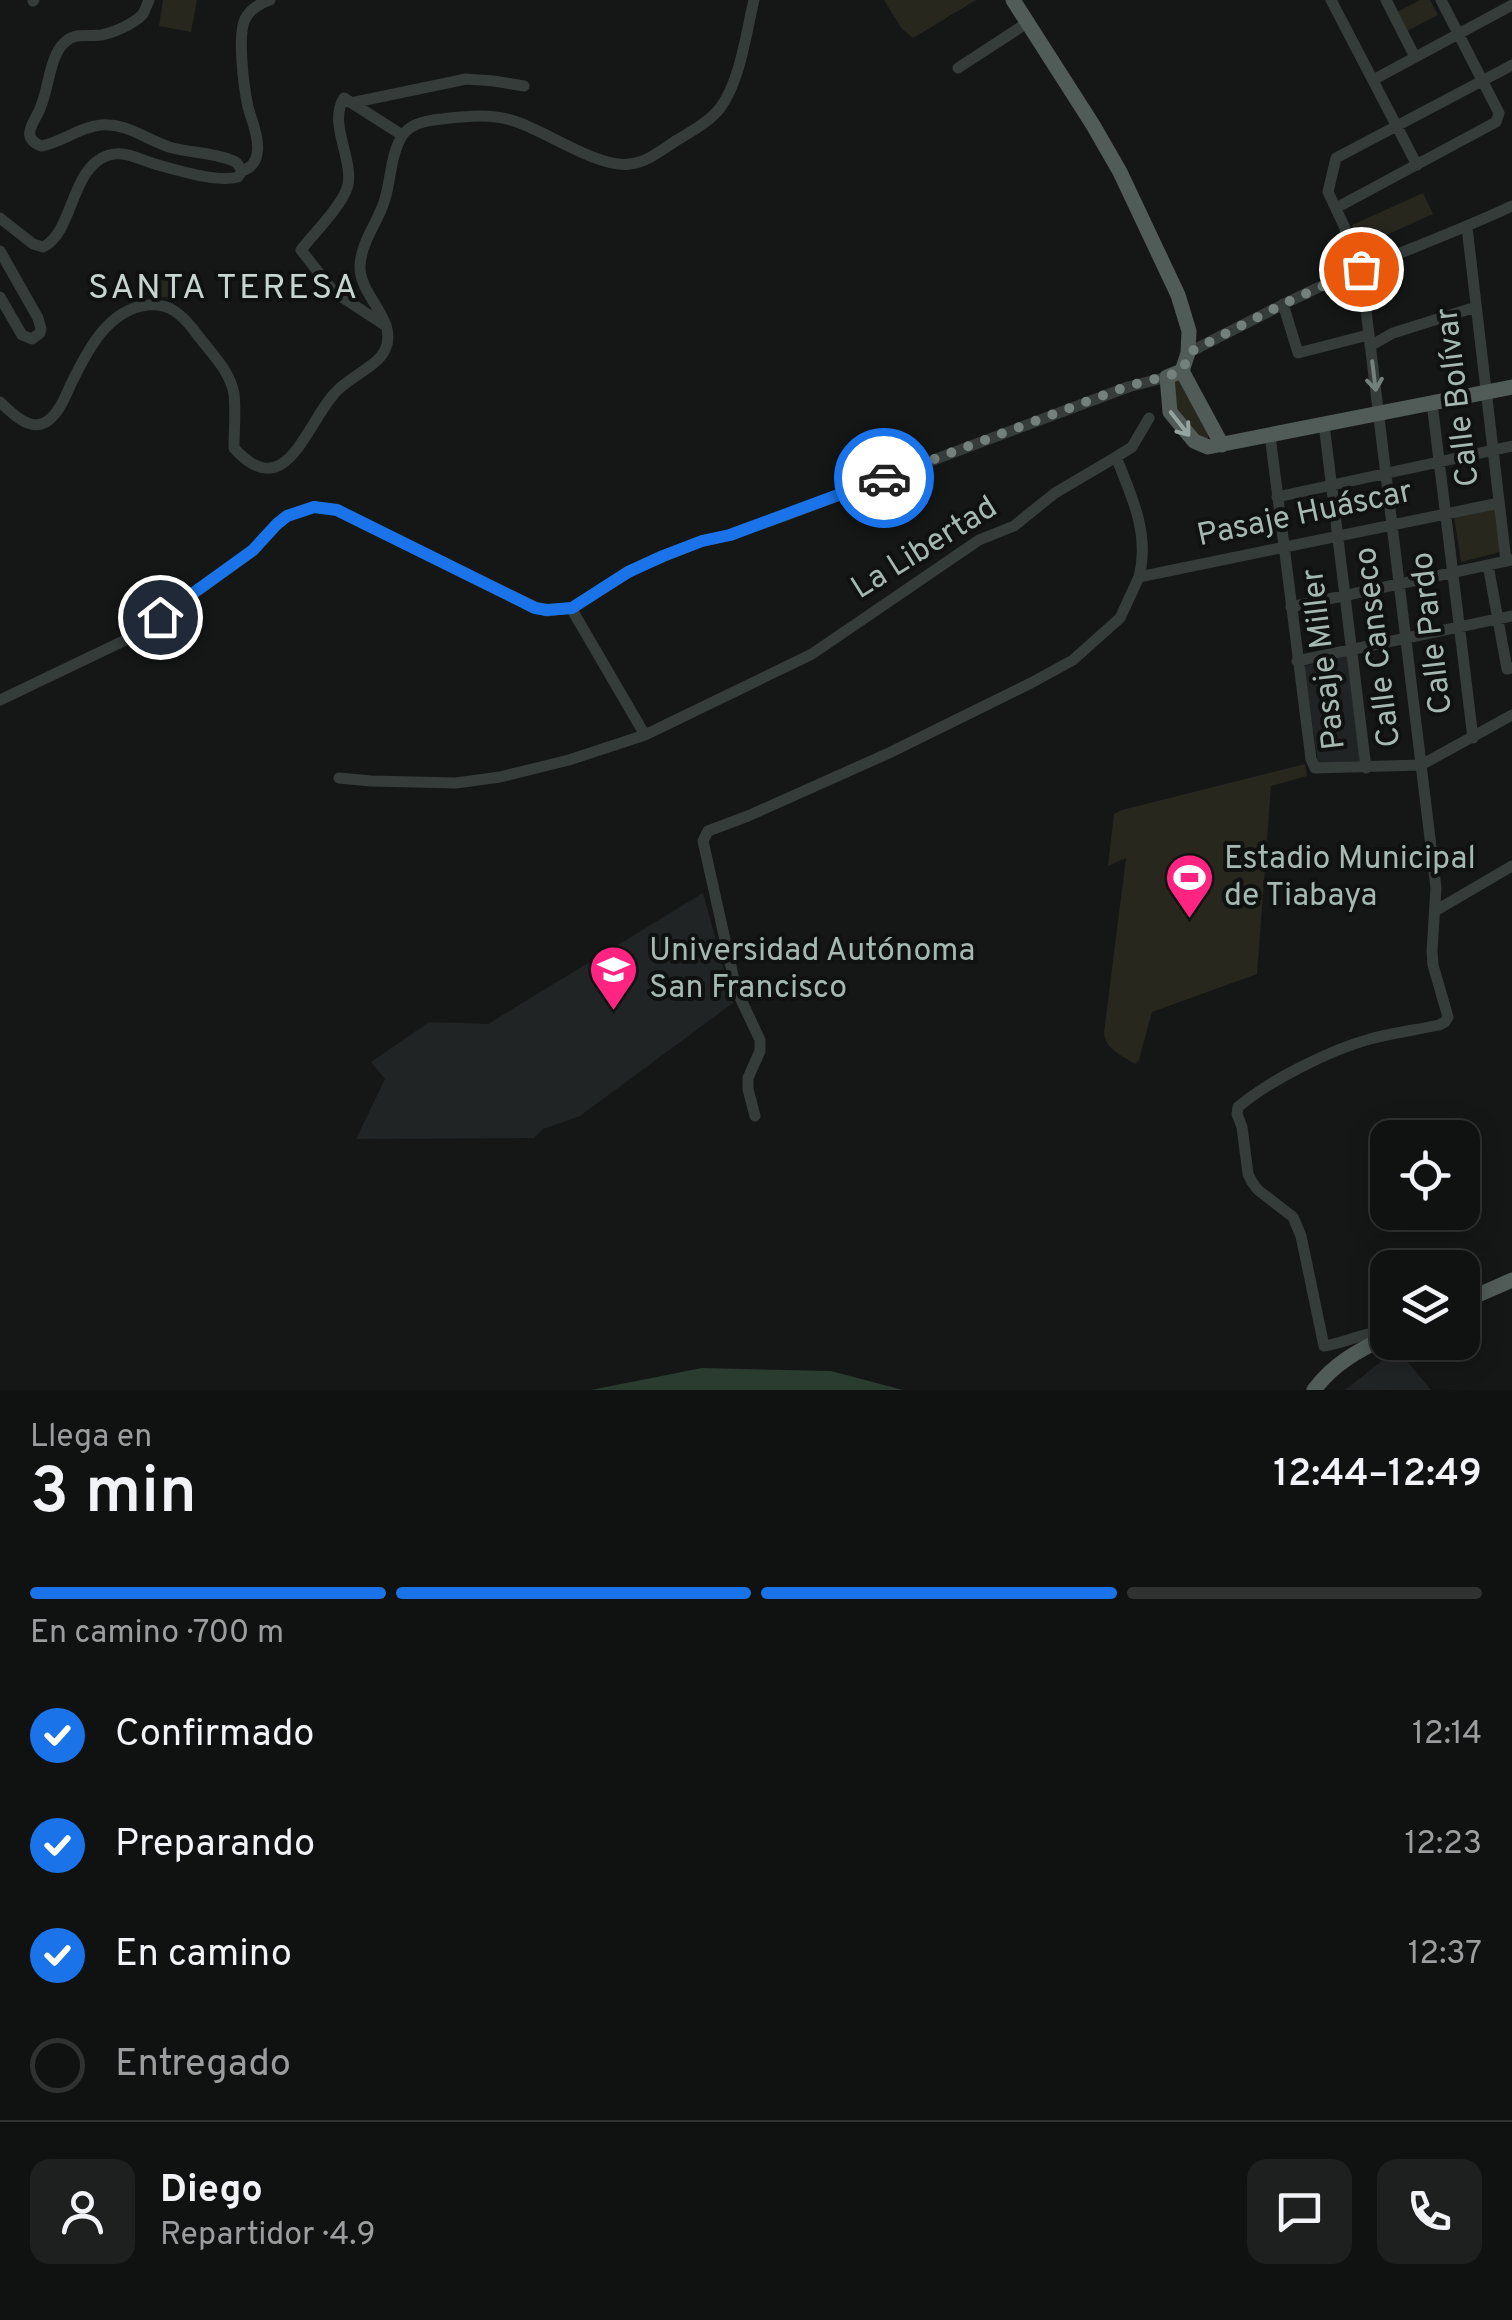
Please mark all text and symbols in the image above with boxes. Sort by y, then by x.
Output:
pin [1319,227,1404,312]
icon: bag [1334,242,1389,297]
district label: SANTA TERESA [88,267,360,311]
street label: Calle Bolívar [1428,305,1490,489]
one-way arrow [1365,360,1384,392]
one-way arrow [1169,410,1191,436]
courier [834,428,934,528]
icon: car [857,451,912,506]
street label: Pasaje Huáscar [1194,473,1416,557]
street label: La Libertad [845,489,1005,609]
street label: Calle Canseco [1347,545,1411,749]
street label: Calle Pardo [1403,550,1463,716]
street label: Pasaje Miller [1294,566,1356,752]
pin [118,575,203,660]
icon: home [133,590,188,645]
place label: Estadio Municipal de Tiabaya [1224,840,1476,917]
sports icon: Estadio Municipal de Tiabaya [1163,852,1215,920]
place label: Universidad Autónoma San Francisco [649,932,975,1009]
school or university icon: Universidad Autónoma San Francisco [588,944,640,1012]
map controls [1370,1120,1480,1360]
button: locate [1370,1120,1480,1230]
button: layers [1370,1250,1480,1360]
text: Llega en [30,1418,152,1458]
text: 12:44–12:49 [1273,1451,1482,1500]
text: 3 min [30,1454,197,1536]
text: En camino · 700 m [30,1614,284,1654]
icon: check [30,1708,85,1763]
text: Confirmado [115,1711,315,1760]
text: 12:14 [1412,1715,1482,1755]
icon: check [30,1818,85,1873]
text: Preparando [115,1821,315,1870]
text: 12:23 [1404,1825,1482,1865]
icon: check [30,1928,85,1983]
text: En camino [115,1931,292,1980]
text: 12:37 [1408,1935,1482,1975]
text: Entregado [115,2041,291,2090]
button: person [30,2159,135,2264]
button: chat [1247,2159,1352,2264]
button: phone [1377,2159,1482,2264]
text: Diego [160,2167,263,2216]
text: Repartidor · 4.9 [160,2216,376,2256]

